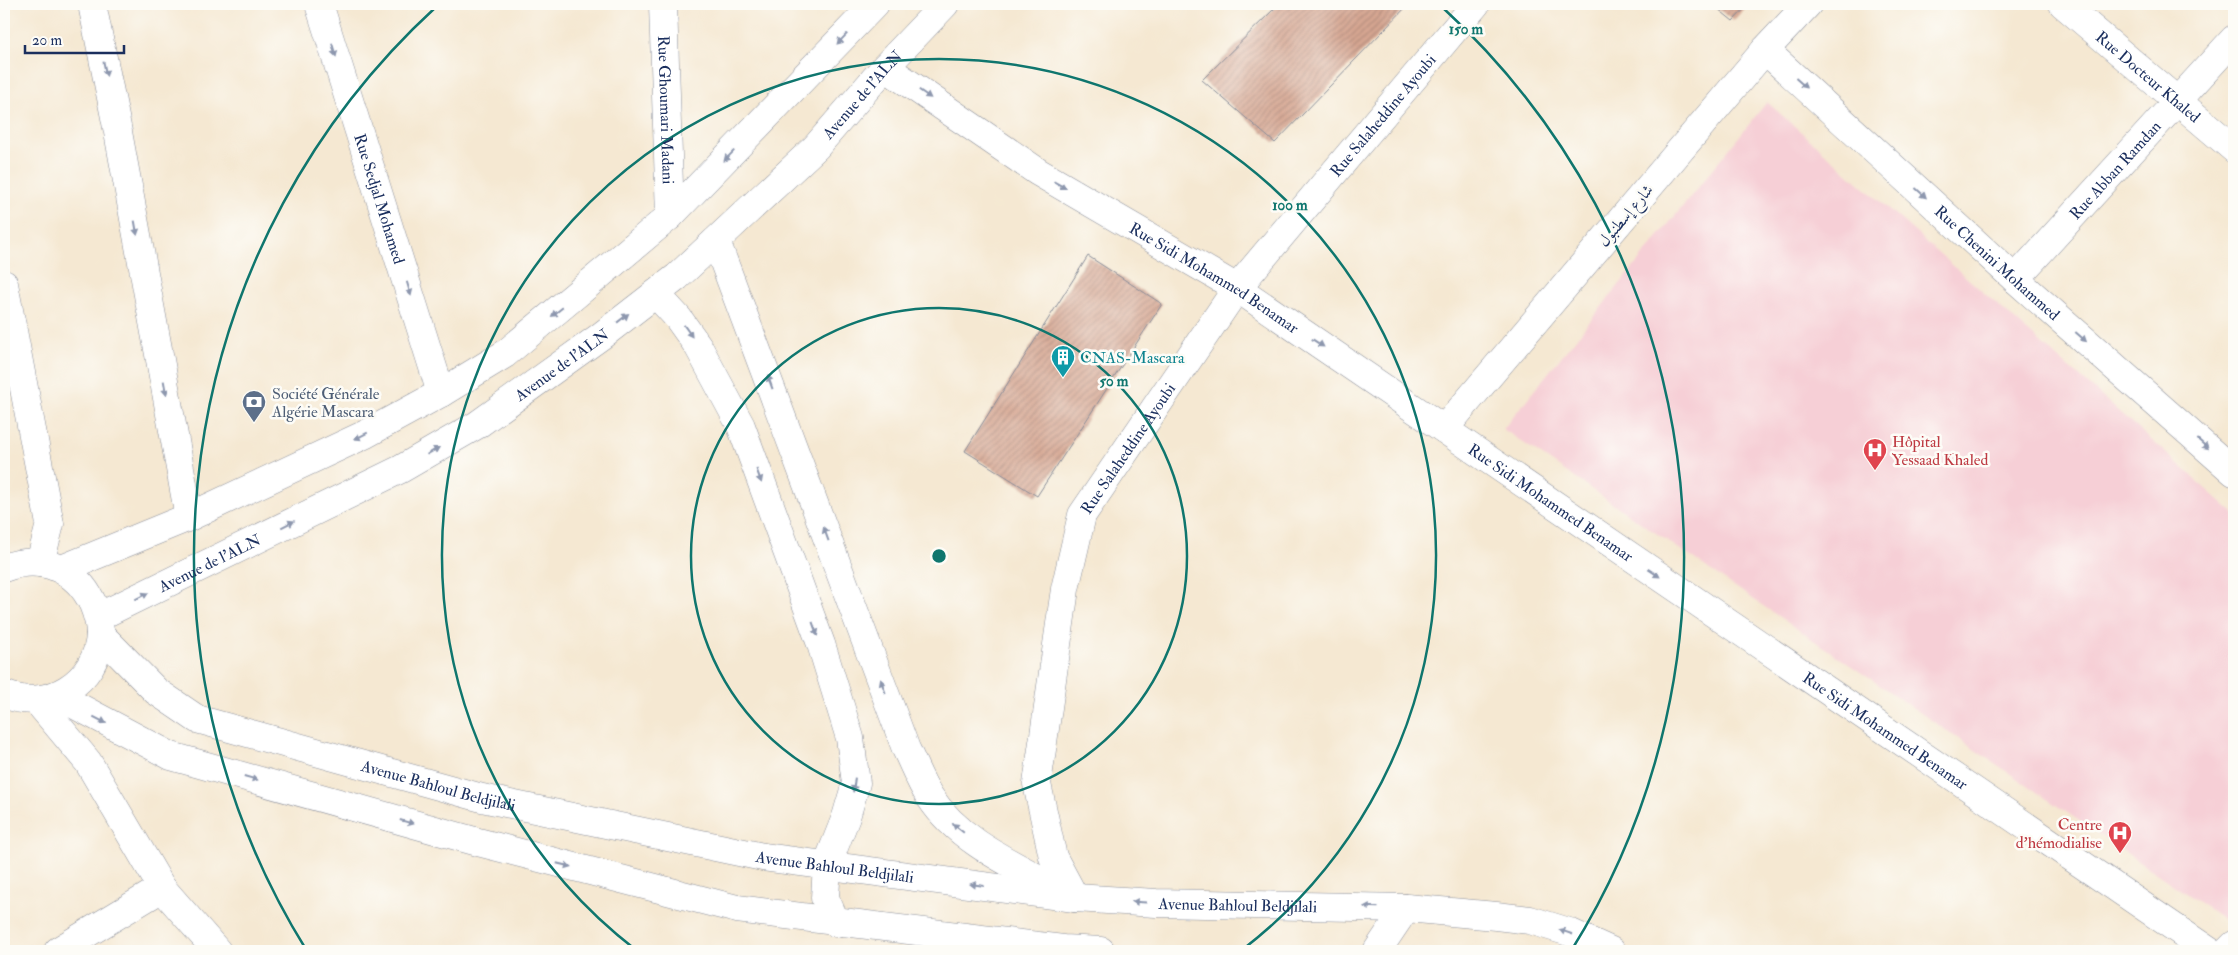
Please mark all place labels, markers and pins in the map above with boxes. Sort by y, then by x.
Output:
building icon: CNAS-Mascara [1050,344,1076,378]
place label: CNAS-Mascara [1080,348,1185,368]
place label: Société Générale Algérie Mascara [271,384,380,422]
bank icon: Société Générale Algérie Mascara [241,389,267,423]
place label: Hôpital Yessaad Khaled [1892,432,1988,470]
hospital icon: Hôpital Yessaad Khaled [1862,437,1888,471]
centre of rings [930,547,948,565]
place label: Centre d'hémodialise [2016,815,2102,853]
hospital icon: Centre d'hémodialise [2107,820,2133,854]

